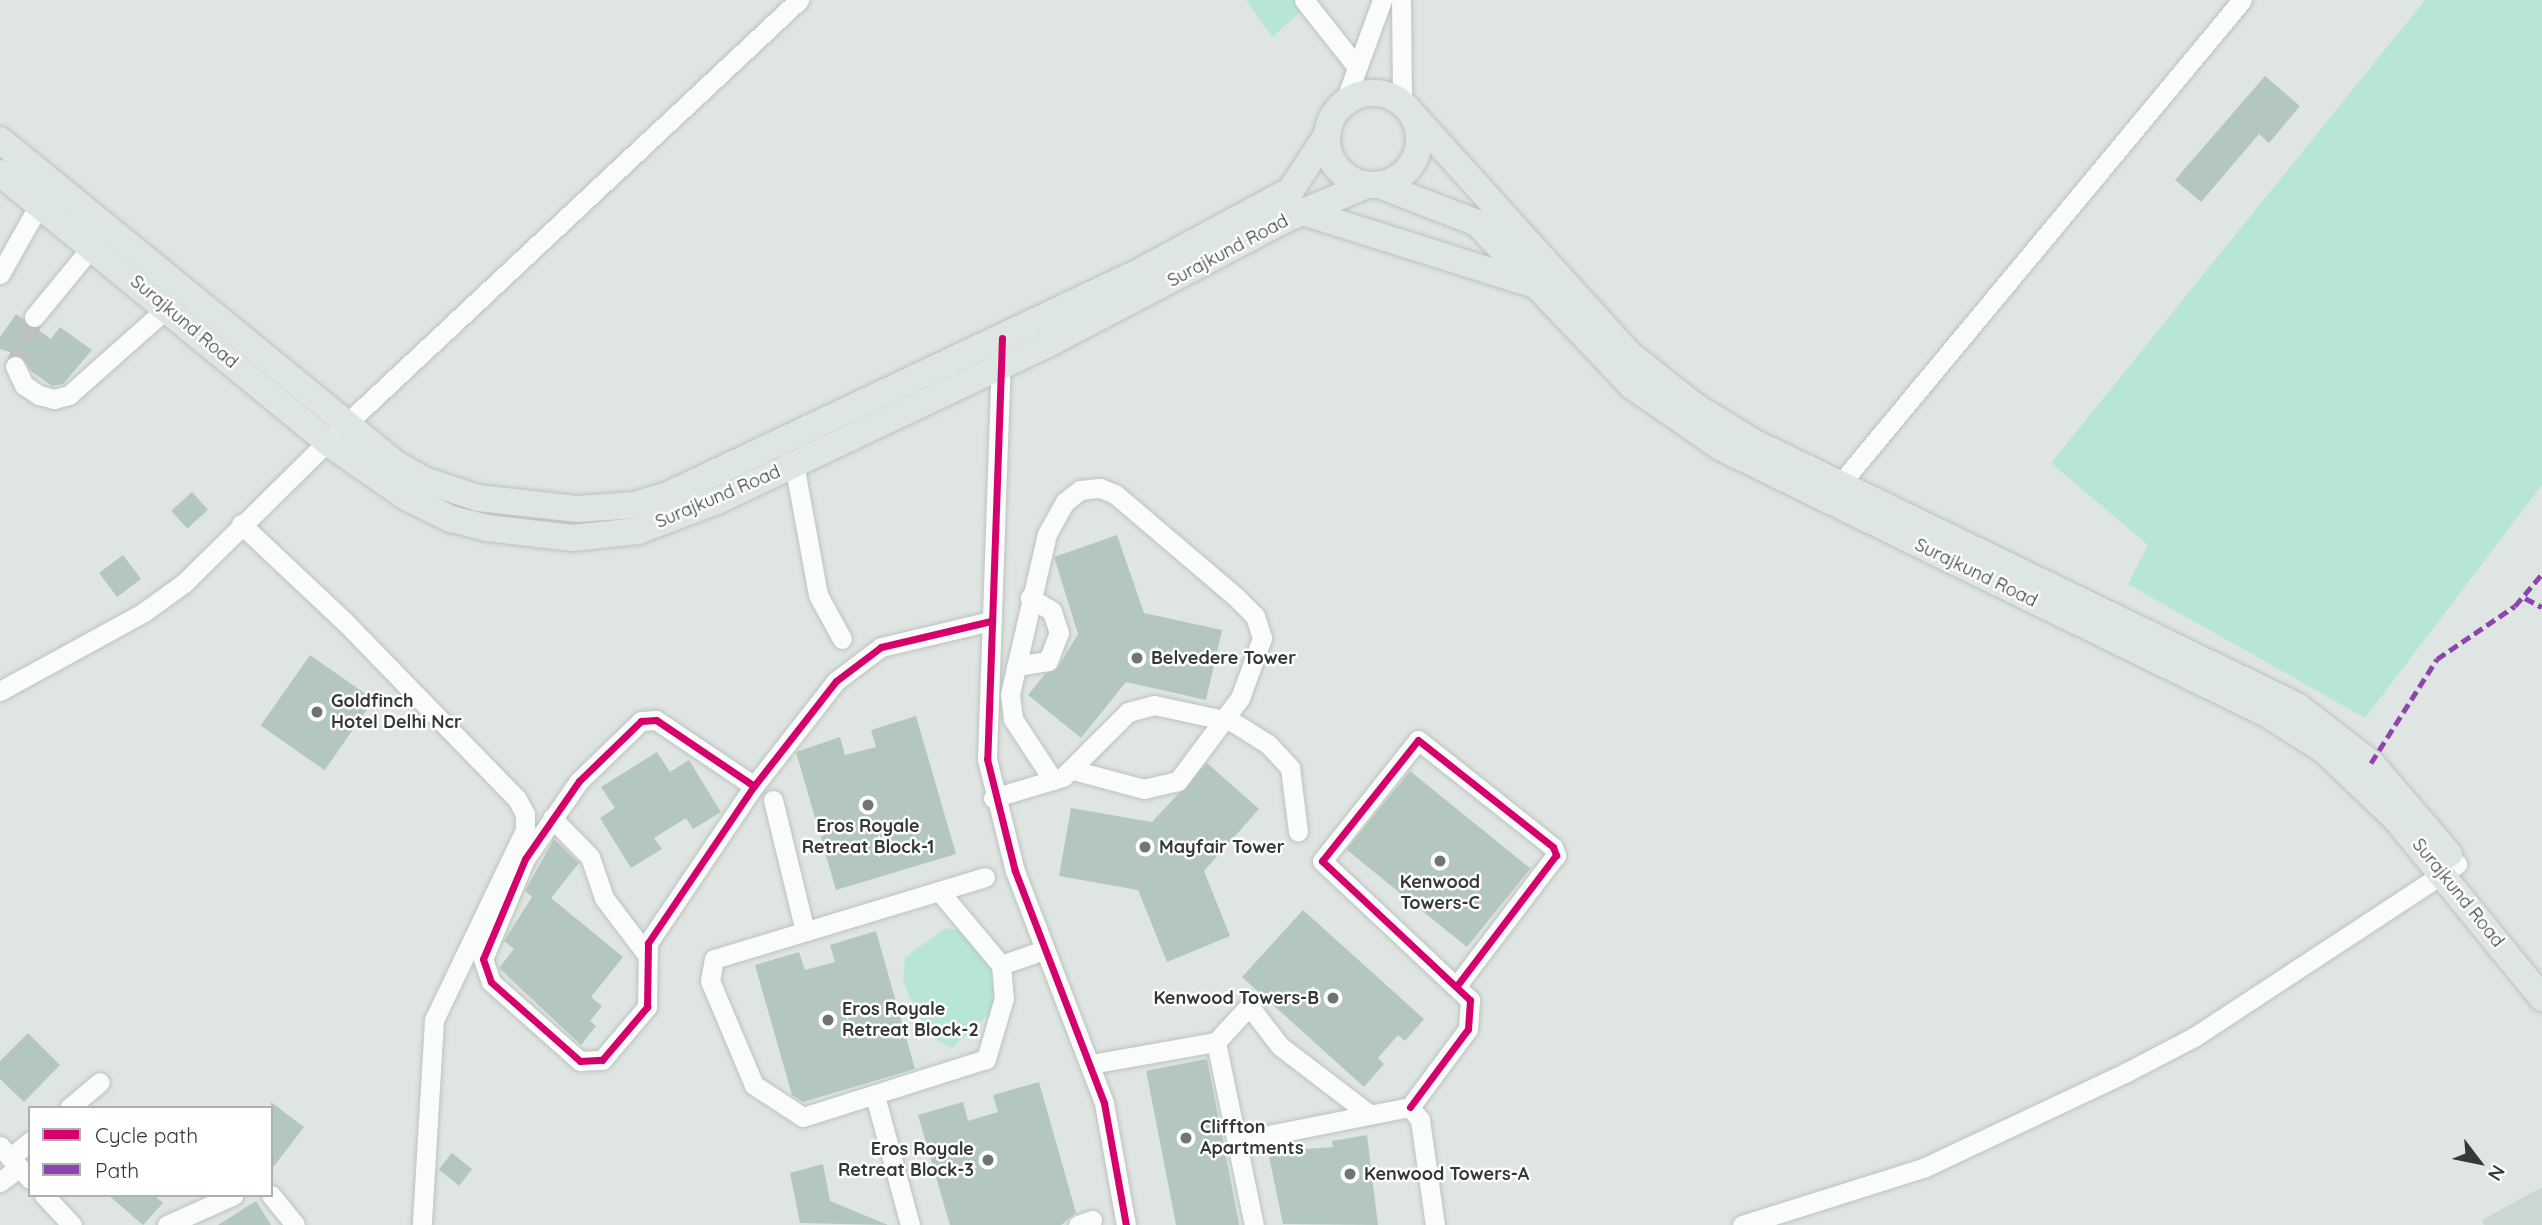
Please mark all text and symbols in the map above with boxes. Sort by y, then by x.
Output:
street label: Surajkund Road [1164,210,1292,292]
street label: Surajkund Road [126,271,242,373]
street label: Surajkund Road [652,461,784,533]
street label: Surajkund Road [1911,534,2041,612]
place label: Belvedere Tower [1151,647,1296,669]
marker: Belvedere Tower [1129,650,1145,666]
place label: Goldfinch Hotel Delhi Ncr [331,691,462,734]
marker: Goldfinch Hotel Delhi Ncr [309,704,325,720]
marker: Eros Royale Retreat Block-1 [860,797,876,813]
place label: Eros Royale Retreat Block-1 [802,816,934,858]
street label: Surajkund Road [2408,834,2508,952]
place label: Mayfair Tower [1159,836,1284,858]
marker: Mayfair Tower [1137,839,1153,855]
marker: Kenwood Towers-C [1432,853,1448,869]
place label: Kenwood Towers-C [1400,872,1480,914]
place label: Kenwood Towers-B [1153,987,1319,1009]
marker: Kenwood Towers-B [1325,990,1341,1006]
place label: Eros Royale Retreat Block-2 [842,999,979,1042]
marker: Eros Royale Retreat Block-2 [820,1012,836,1028]
legend [28,1106,273,1197]
place label: Cliffton Apartments [1200,1117,1304,1160]
text: Cycle path [95,1122,198,1148]
north arrow [2444,1127,2514,1197]
marker: Cliffton Apartments [1178,1130,1194,1146]
place label: Eros Royale Retreat Block-3 [838,1139,974,1182]
marker: Eros Royale Retreat Block-3 [980,1152,996,1168]
text: Path [95,1157,139,1183]
text: N [2483,1161,2511,1185]
place label: Kenwood Towers-A [1364,1163,1529,1185]
marker: Kenwood Towers-A [1342,1166,1358,1182]

